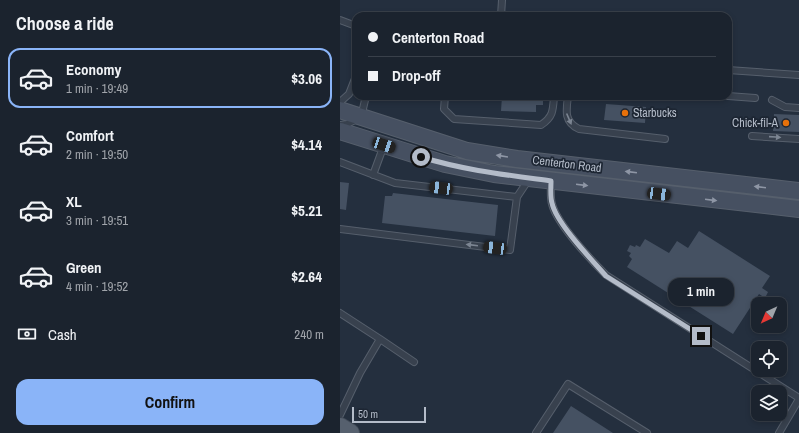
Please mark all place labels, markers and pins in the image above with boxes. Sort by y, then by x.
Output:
place label: Starbucks [633,105,677,121]
marker: Starbucks [620,108,630,118]
place label: Chick-fil-A [732,115,778,131]
marker: Chick-fil-A [781,118,791,128]

